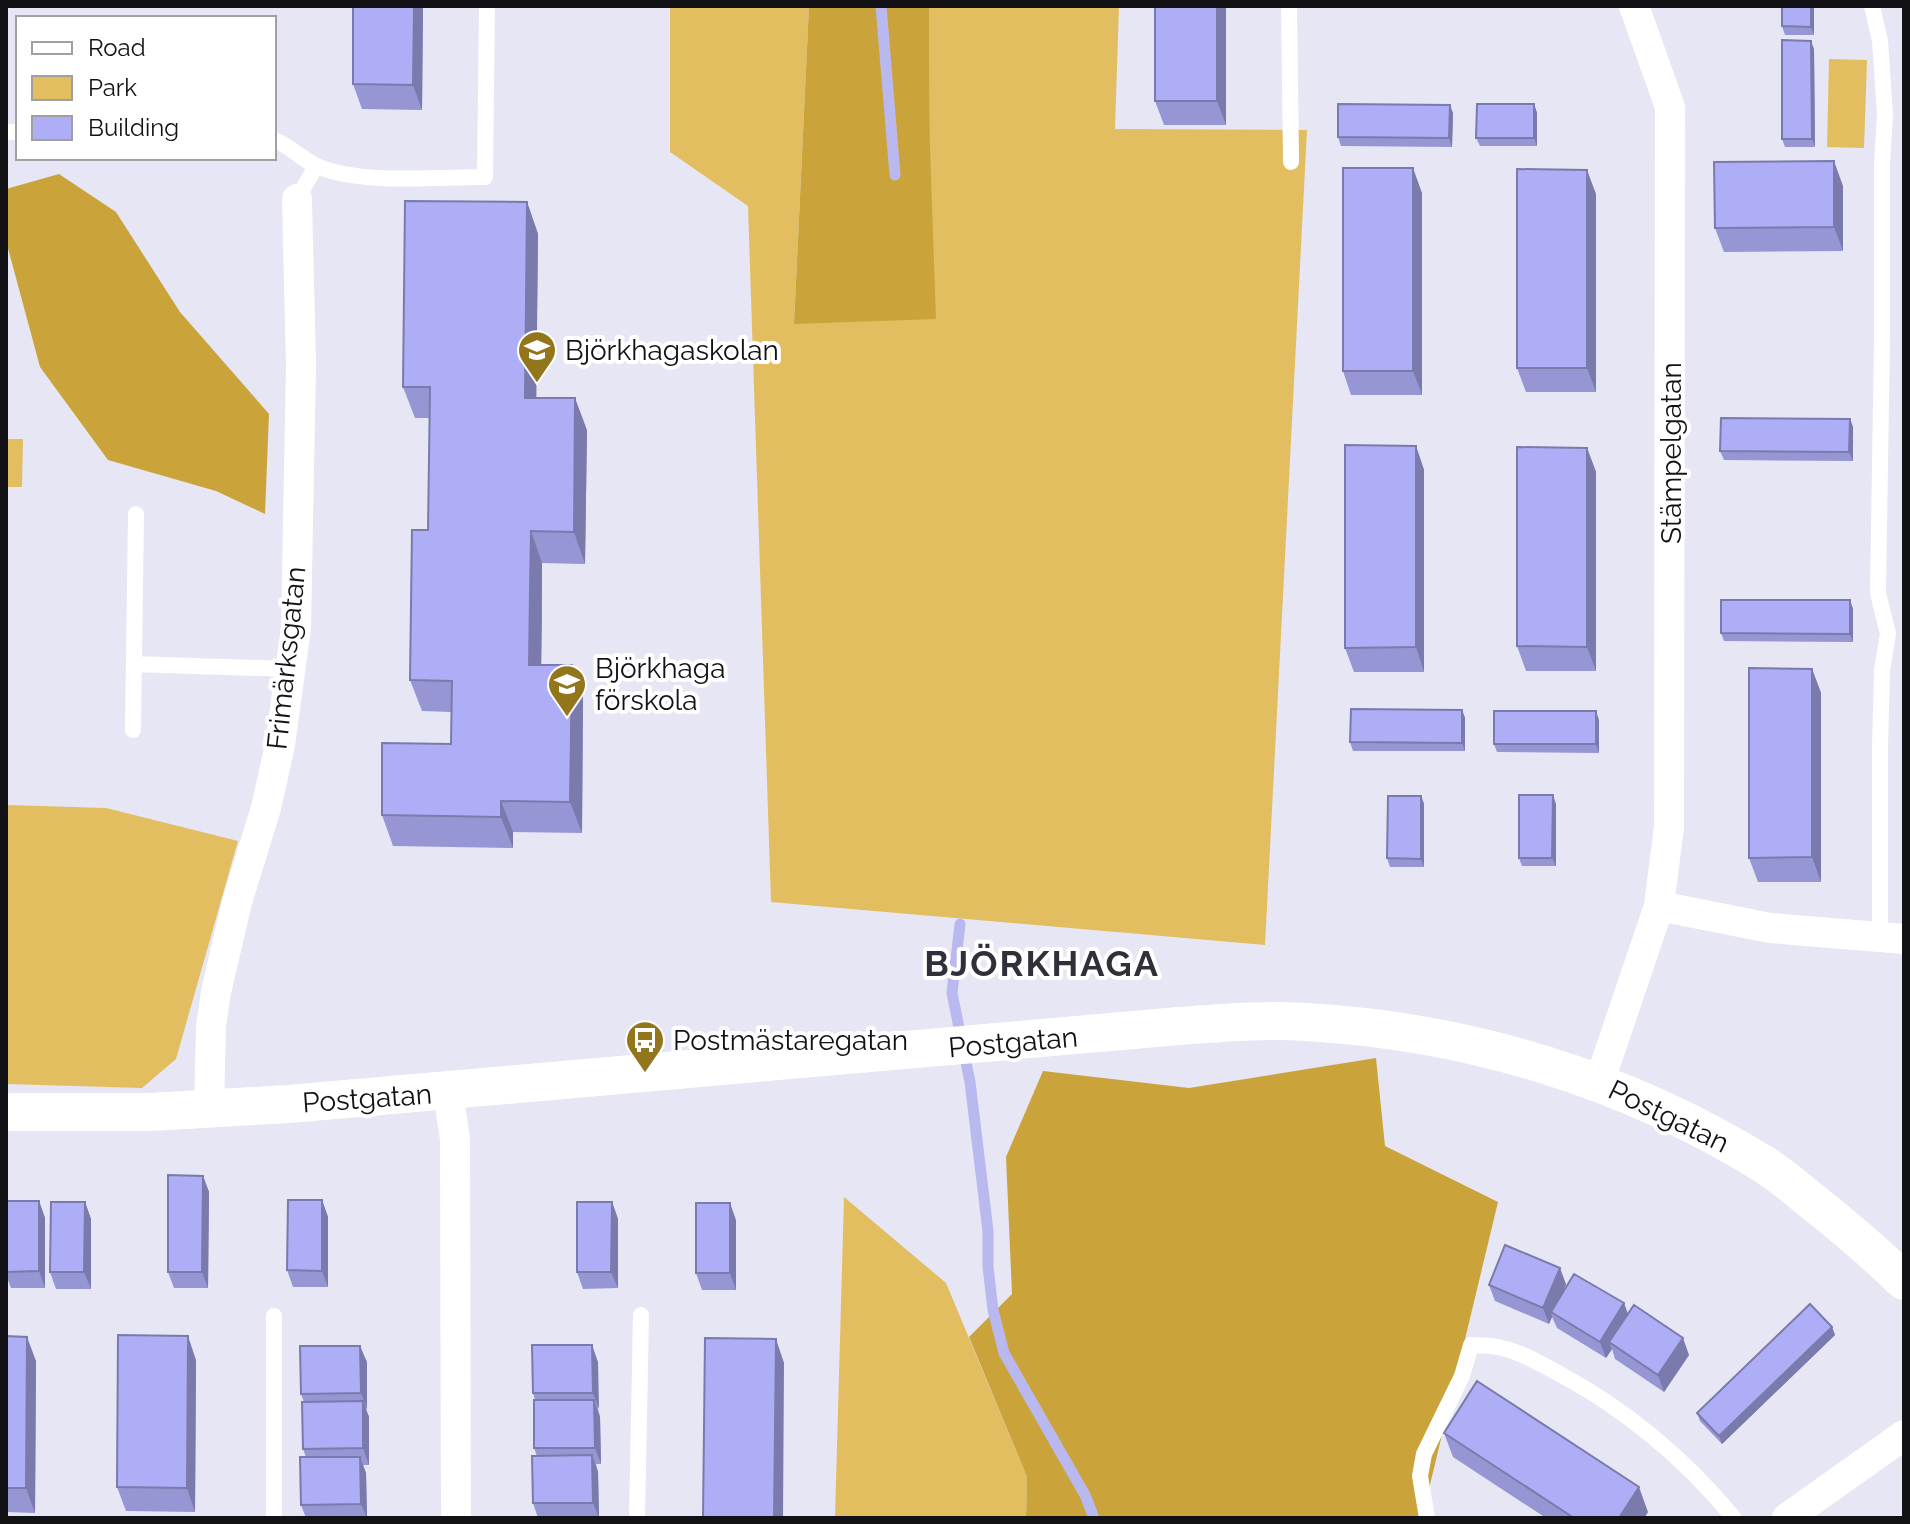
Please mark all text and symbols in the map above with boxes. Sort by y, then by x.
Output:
legend [16,16,276,160]
text: Road [88,33,146,62]
text: Park [88,73,137,102]
text: Building [88,113,179,142]
school or university icon: Björkhagaskolan [516,329,558,384]
place label: Björkhagaskolan [565,334,779,367]
street label: Stämpelgatan [1655,362,1688,544]
street label: Frimärksgatan [260,565,313,751]
place label: Björkhaga förskola [595,652,725,717]
school or university icon: Björkhaga förskola [546,663,588,718]
district label: BJÖRKHAGA [924,942,1160,984]
bus stop icon: Postmästaregatan [624,1019,666,1074]
street label: Postgatan [947,1020,1079,1065]
place label: Postmästaregatan [673,1024,908,1057]
street label: Postgatan [1603,1073,1734,1160]
street label: Postgatan [301,1078,433,1119]

